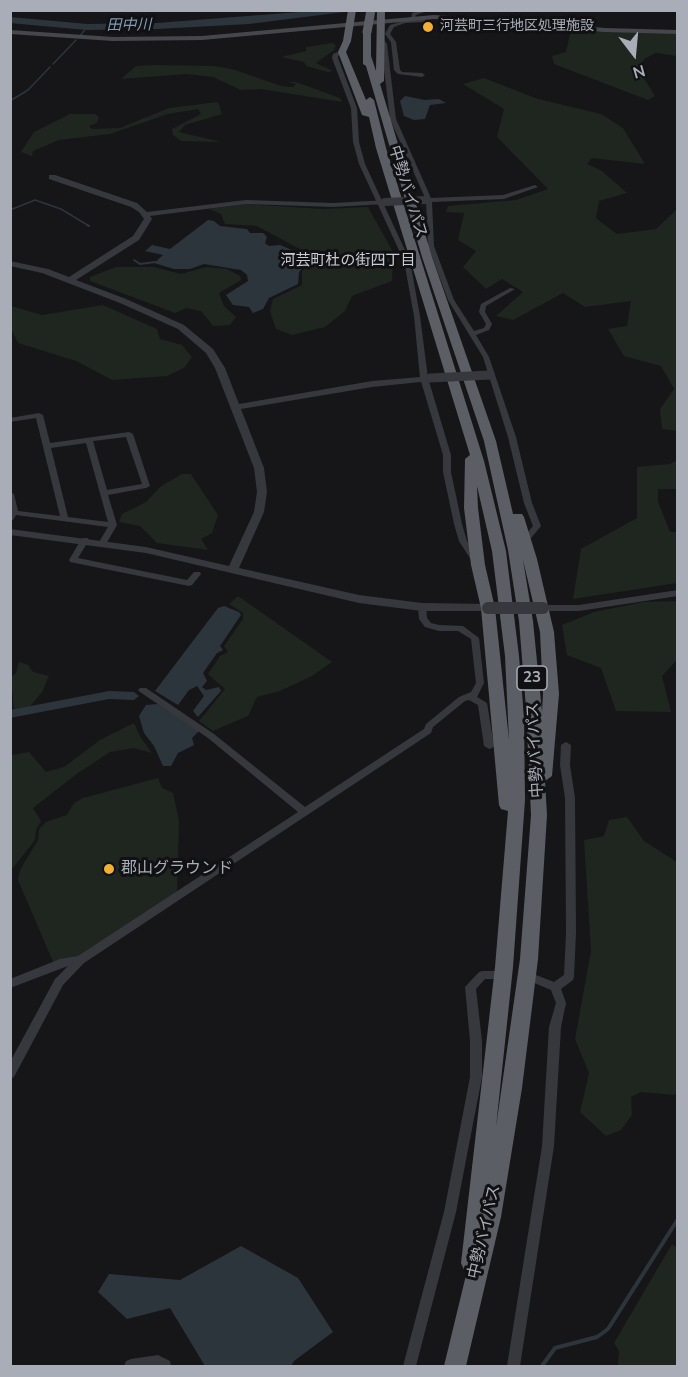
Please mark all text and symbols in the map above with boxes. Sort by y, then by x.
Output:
water label: 田中川 [106,17,152,35]
place label: 河芸町三行地区処理施設 [440,19,594,35]
marker: 河芸町三行地区処理施設 [421,20,435,34]
north arrow [604,24,664,84]
text: N [630,59,648,84]
street label: 中勢バイパス [384,143,430,241]
district label: 河芸町杜の街四丁目 [281,252,415,270]
road number: 23 [517,666,547,690]
street label: 中勢バイパス [524,702,548,798]
place label: 郡山グラウンド [121,859,233,879]
marker: 郡山グラウンド [102,862,116,876]
street label: 中勢バイパス [465,1183,505,1281]

